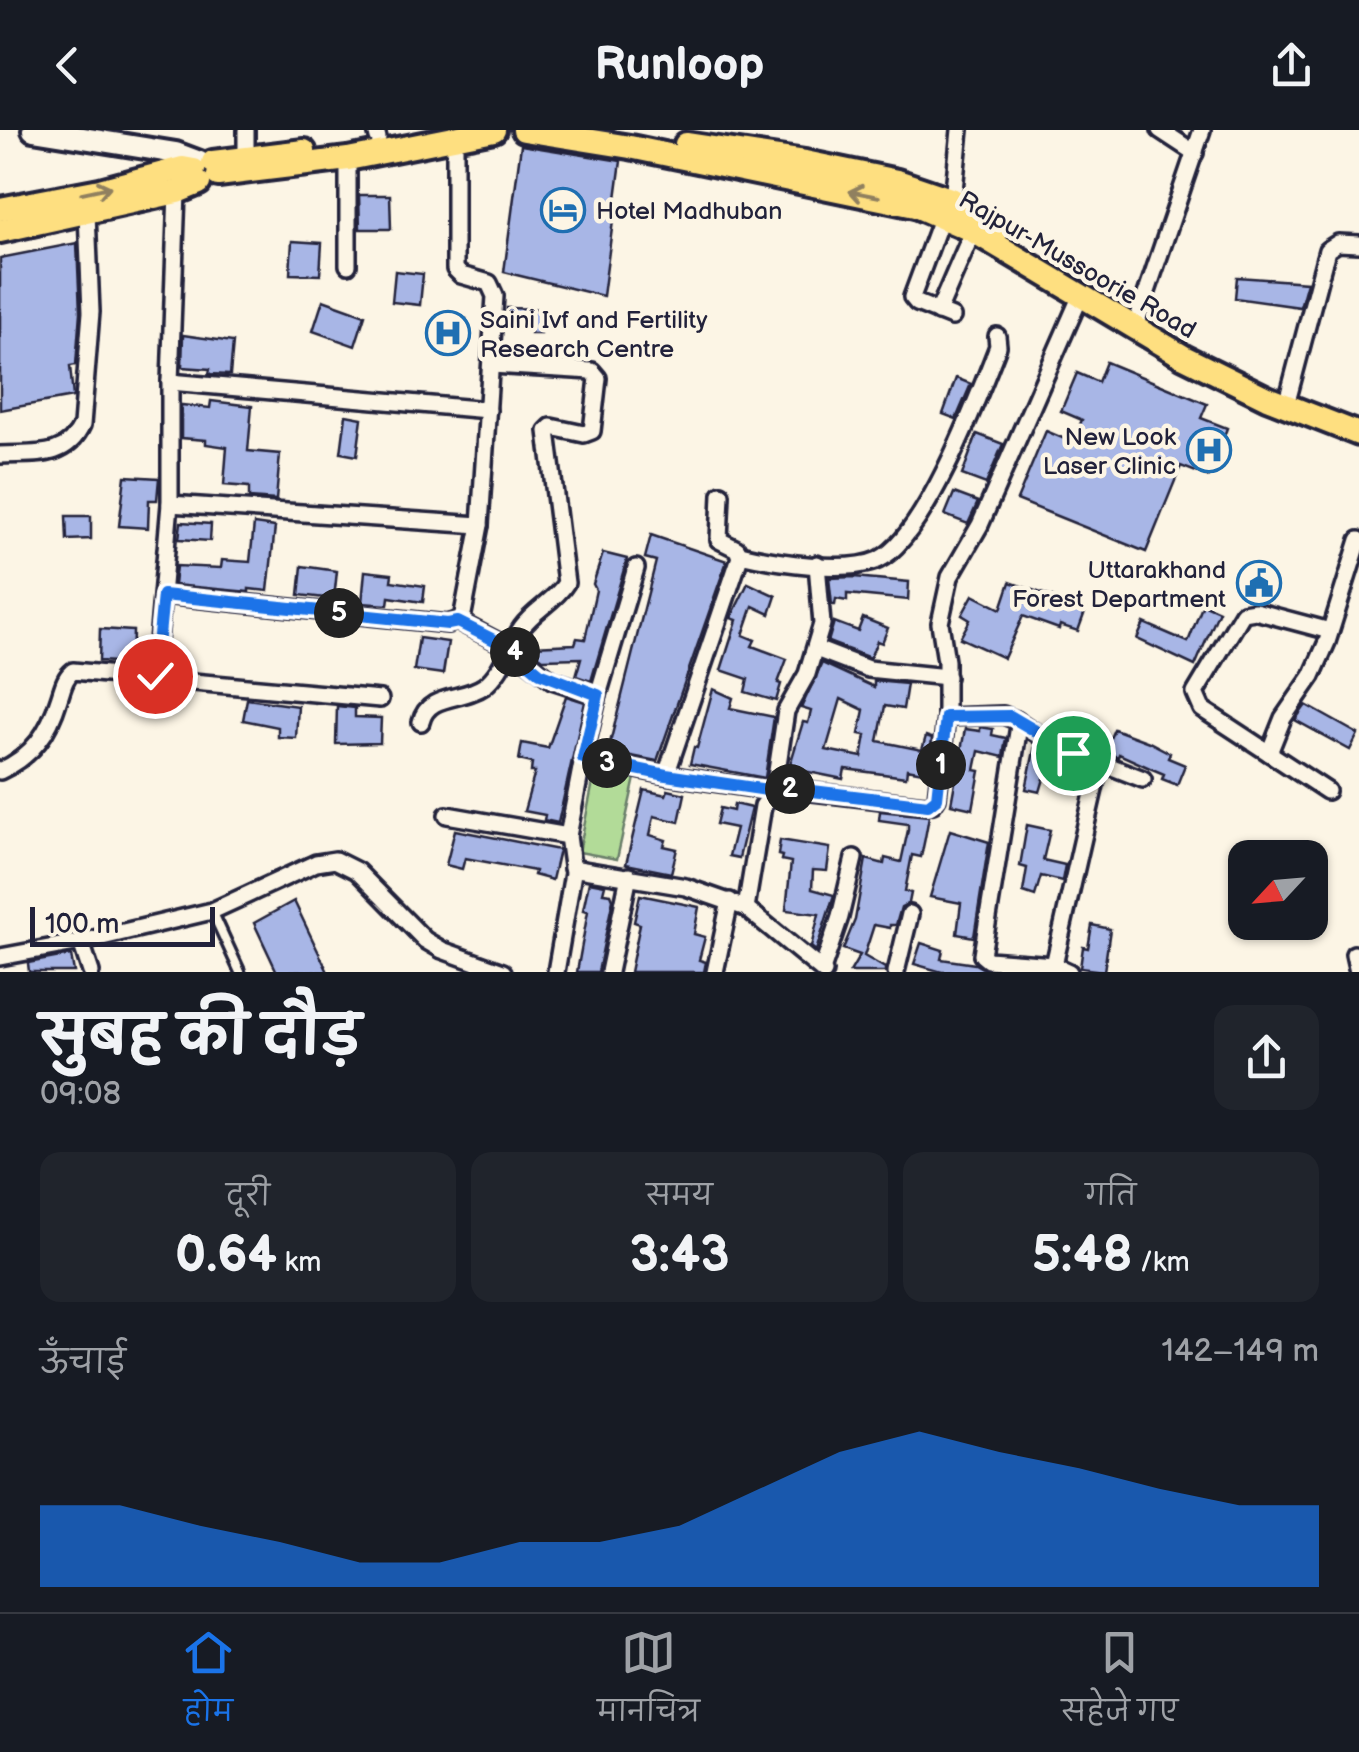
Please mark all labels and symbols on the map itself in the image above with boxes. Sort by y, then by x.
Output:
one-way arrow [79,180,111,199]
one-way arrow [849,184,881,203]
street label: Rajpur-Mussoorie Road [953,185,1201,346]
hotel icon: Hotel Madhuban [540,187,586,233]
place label: Hotel Madhuban [596,196,782,227]
place label: Saini Ivf and Fertility Research Centre [480,305,708,365]
hospital icon: Saini Ivf and Fertility Research Centre [425,310,471,356]
place label: New Look Laser Clinic [1043,422,1177,482]
hospital icon: New Look Laser Clinic [1186,427,1232,473]
place label: Uttarakhand Forest Department [1012,555,1226,615]
public building icon: Uttarakhand Forest Department [1236,560,1282,606]
pin: 5 [314,588,364,638]
pin: 4 [490,627,540,677]
pin [113,634,198,719]
pin [1031,711,1116,796]
pin: 3 [582,738,632,788]
pin: 1 [916,740,966,790]
pin: 2 [765,764,815,814]
north arrow [1228,840,1328,940]
scale bar [30,902,215,946]

